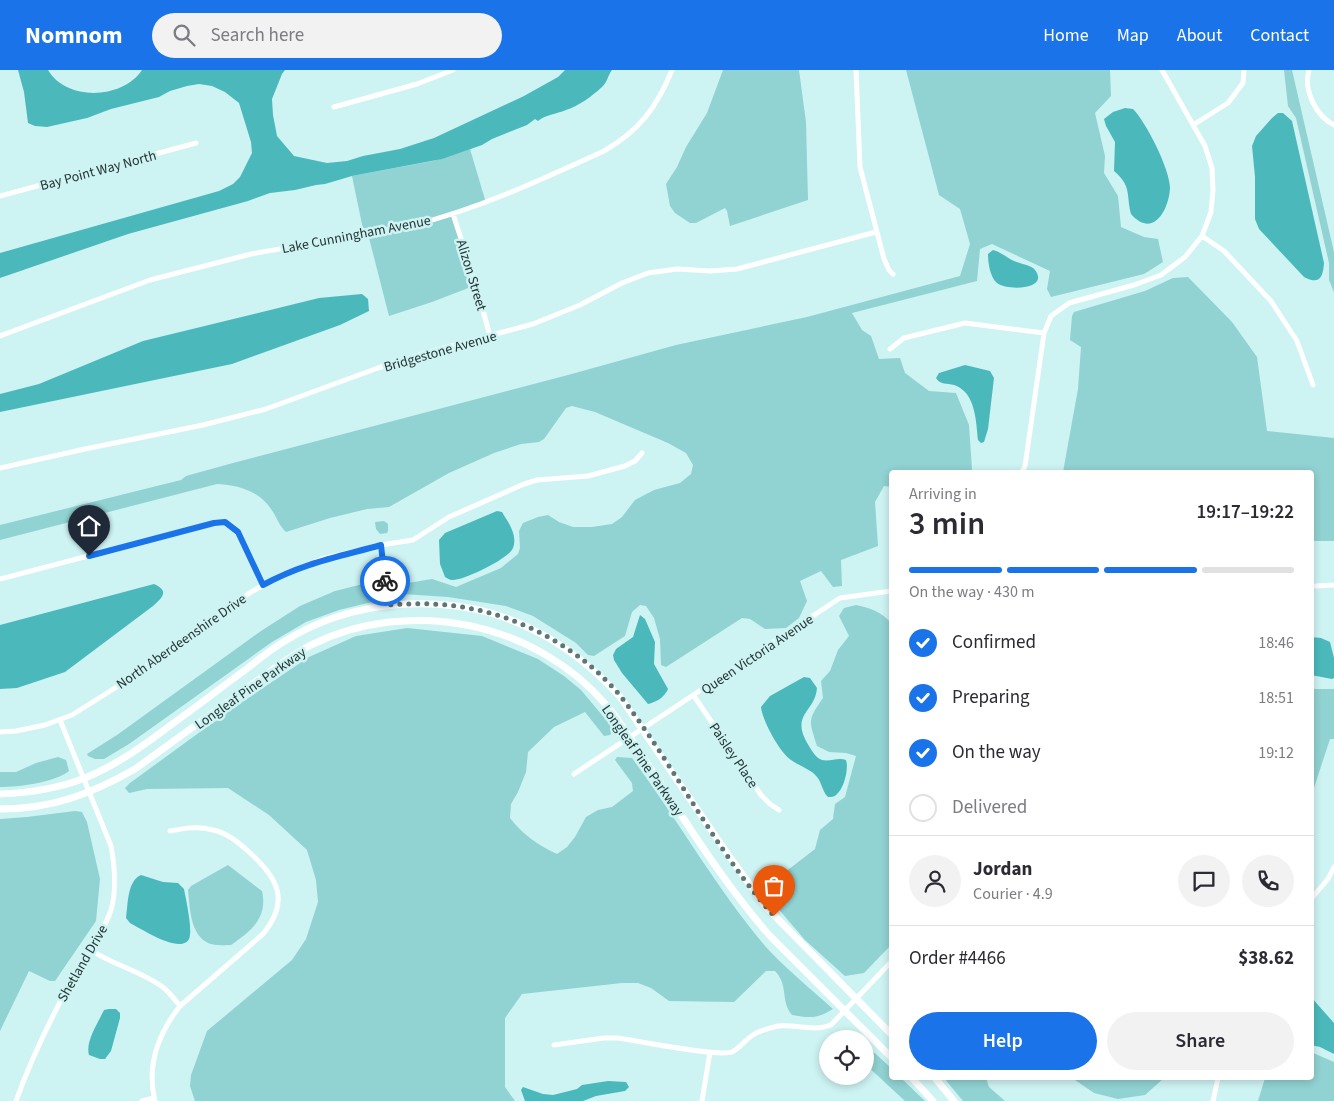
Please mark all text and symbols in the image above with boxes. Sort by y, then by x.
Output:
search box [152,13,502,58]
text: Nomnom [25,18,122,53]
icon: search [170,21,198,49]
text: Search here [210,22,304,49]
text: Home [1043,23,1089,48]
text: Map [1117,23,1149,48]
text: About [1177,23,1222,48]
text: Contact [1250,23,1309,48]
street label: Bay Point Way North [38,146,159,196]
street label: Lake Cunningham Avenue [280,211,432,259]
street label: Alizon Street [451,237,491,314]
street label: Bridgestone Avenue [382,326,499,378]
text: Arriving in [909,483,977,505]
text: 19:17–19:22 [1196,499,1294,526]
text: 3 min [909,501,985,547]
pin [68,505,110,556]
icon: home [75,512,103,540]
courier [360,556,410,606]
icon: bike [371,567,399,595]
text: On the way · 430 m [909,581,1034,603]
street label: North Aberdeenshire Drive [112,589,251,694]
street label: Queen Victoria Avenue [697,610,818,700]
icon: check [909,629,937,657]
text: Confirmed [952,629,1036,656]
text: 18:46 [1258,632,1294,654]
street label: Longleaf Pine Parkway [191,643,311,735]
icon: check [909,684,937,712]
text: Preparing [952,684,1030,711]
text: 18:51 [1258,687,1294,709]
street label: Longleaf Pine Parkway [596,701,688,821]
street label: Paisley Place [704,719,763,792]
icon: check [909,739,937,767]
text: On the way [952,739,1041,766]
text: 19:12 [1258,742,1294,764]
text: Delivered [952,794,1027,821]
button: person [909,855,961,907]
button: chat [1178,855,1230,907]
button: phone [1242,855,1294,907]
text: Jordan [973,856,1032,883]
pin [753,865,795,916]
icon: bag [760,872,788,900]
text: Courier · 4.9 [973,883,1053,905]
street label: Shetland Drive [53,921,113,1006]
text: Order #4466 [909,945,1006,972]
text: $38.62 [1238,945,1294,972]
button: Help [909,1012,1097,1070]
button: Share [1107,1012,1294,1070]
map controls [819,1030,874,1085]
button: locate [819,1030,874,1085]

